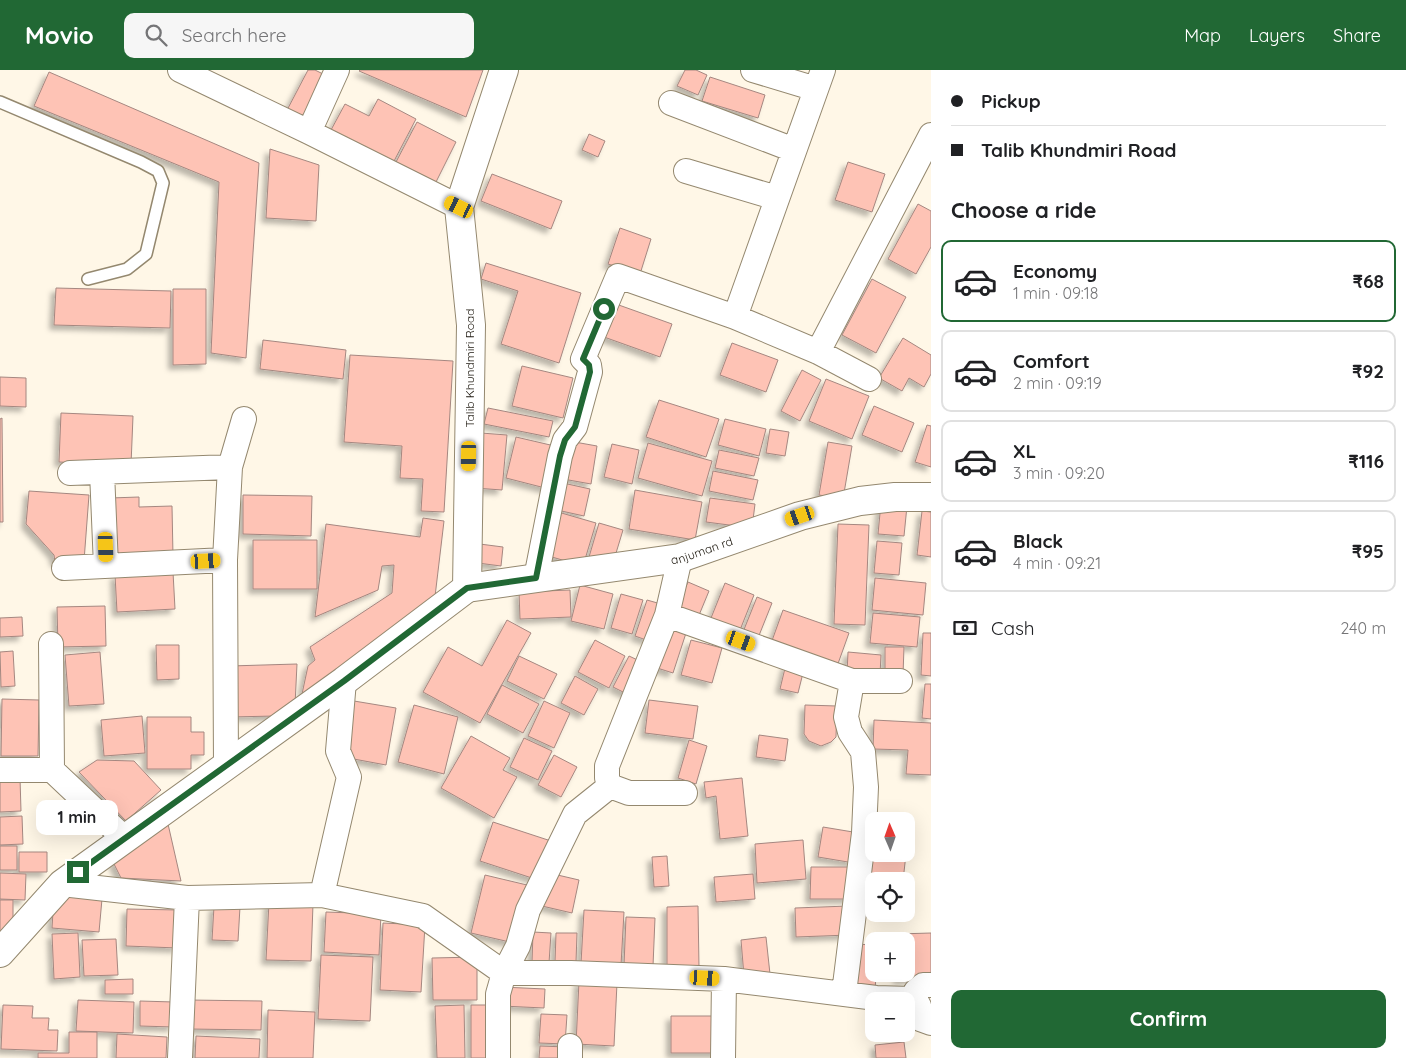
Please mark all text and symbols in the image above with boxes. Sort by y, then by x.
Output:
search box [124,13,474,58]
text: Movio [25,20,94,50]
icon: search [142,21,170,49]
text: Search here [182,23,287,47]
text: Map [1184,24,1221,47]
text: Layers [1249,24,1305,47]
text: Share [1333,24,1381,47]
text: Pickup [981,89,1041,113]
text: Talib Khundmiri Road [981,138,1177,162]
car [442,194,475,220]
text: Choose a ride [951,196,1096,224]
icon: car [953,259,998,304]
text: Economy [1013,259,1097,283]
text: ₹68 [1353,269,1384,293]
text: 1 min · 09:18 [1013,283,1098,303]
route start [593,298,615,320]
street label: Talib Khundmiri Road [462,309,477,427]
icon: car [953,349,998,394]
text: Comfort [1013,349,1090,373]
text: ₹92 [1352,359,1384,383]
text: 2 min · 09:19 [1013,373,1102,393]
icon: car [953,439,998,484]
text: XL [1013,439,1036,463]
car [461,441,476,471]
text: ₹116 [1348,449,1384,473]
text: 3 min · 09:20 [1013,463,1105,483]
car [783,504,816,528]
icon: car [953,529,998,574]
text: Black [1013,529,1063,553]
car [97,532,114,562]
street label: anjuman rd [670,533,734,567]
text: ₹95 [1352,539,1384,563]
car [190,553,221,569]
text: 4 min · 09:21 [1013,553,1101,573]
icon: cash [951,614,979,642]
text: Cash [991,616,1035,640]
text: 240 m [1340,618,1386,638]
car [724,629,757,653]
callout: 1 min [37,800,119,834]
text: 1 min [58,807,96,827]
north arrow [865,812,915,862]
map controls [865,812,915,1042]
route end [67,861,89,883]
button: locate [865,872,915,922]
button: + [865,932,915,982]
car [689,970,720,986]
button: Confirm [951,990,1386,1048]
button: − [865,992,915,1042]

